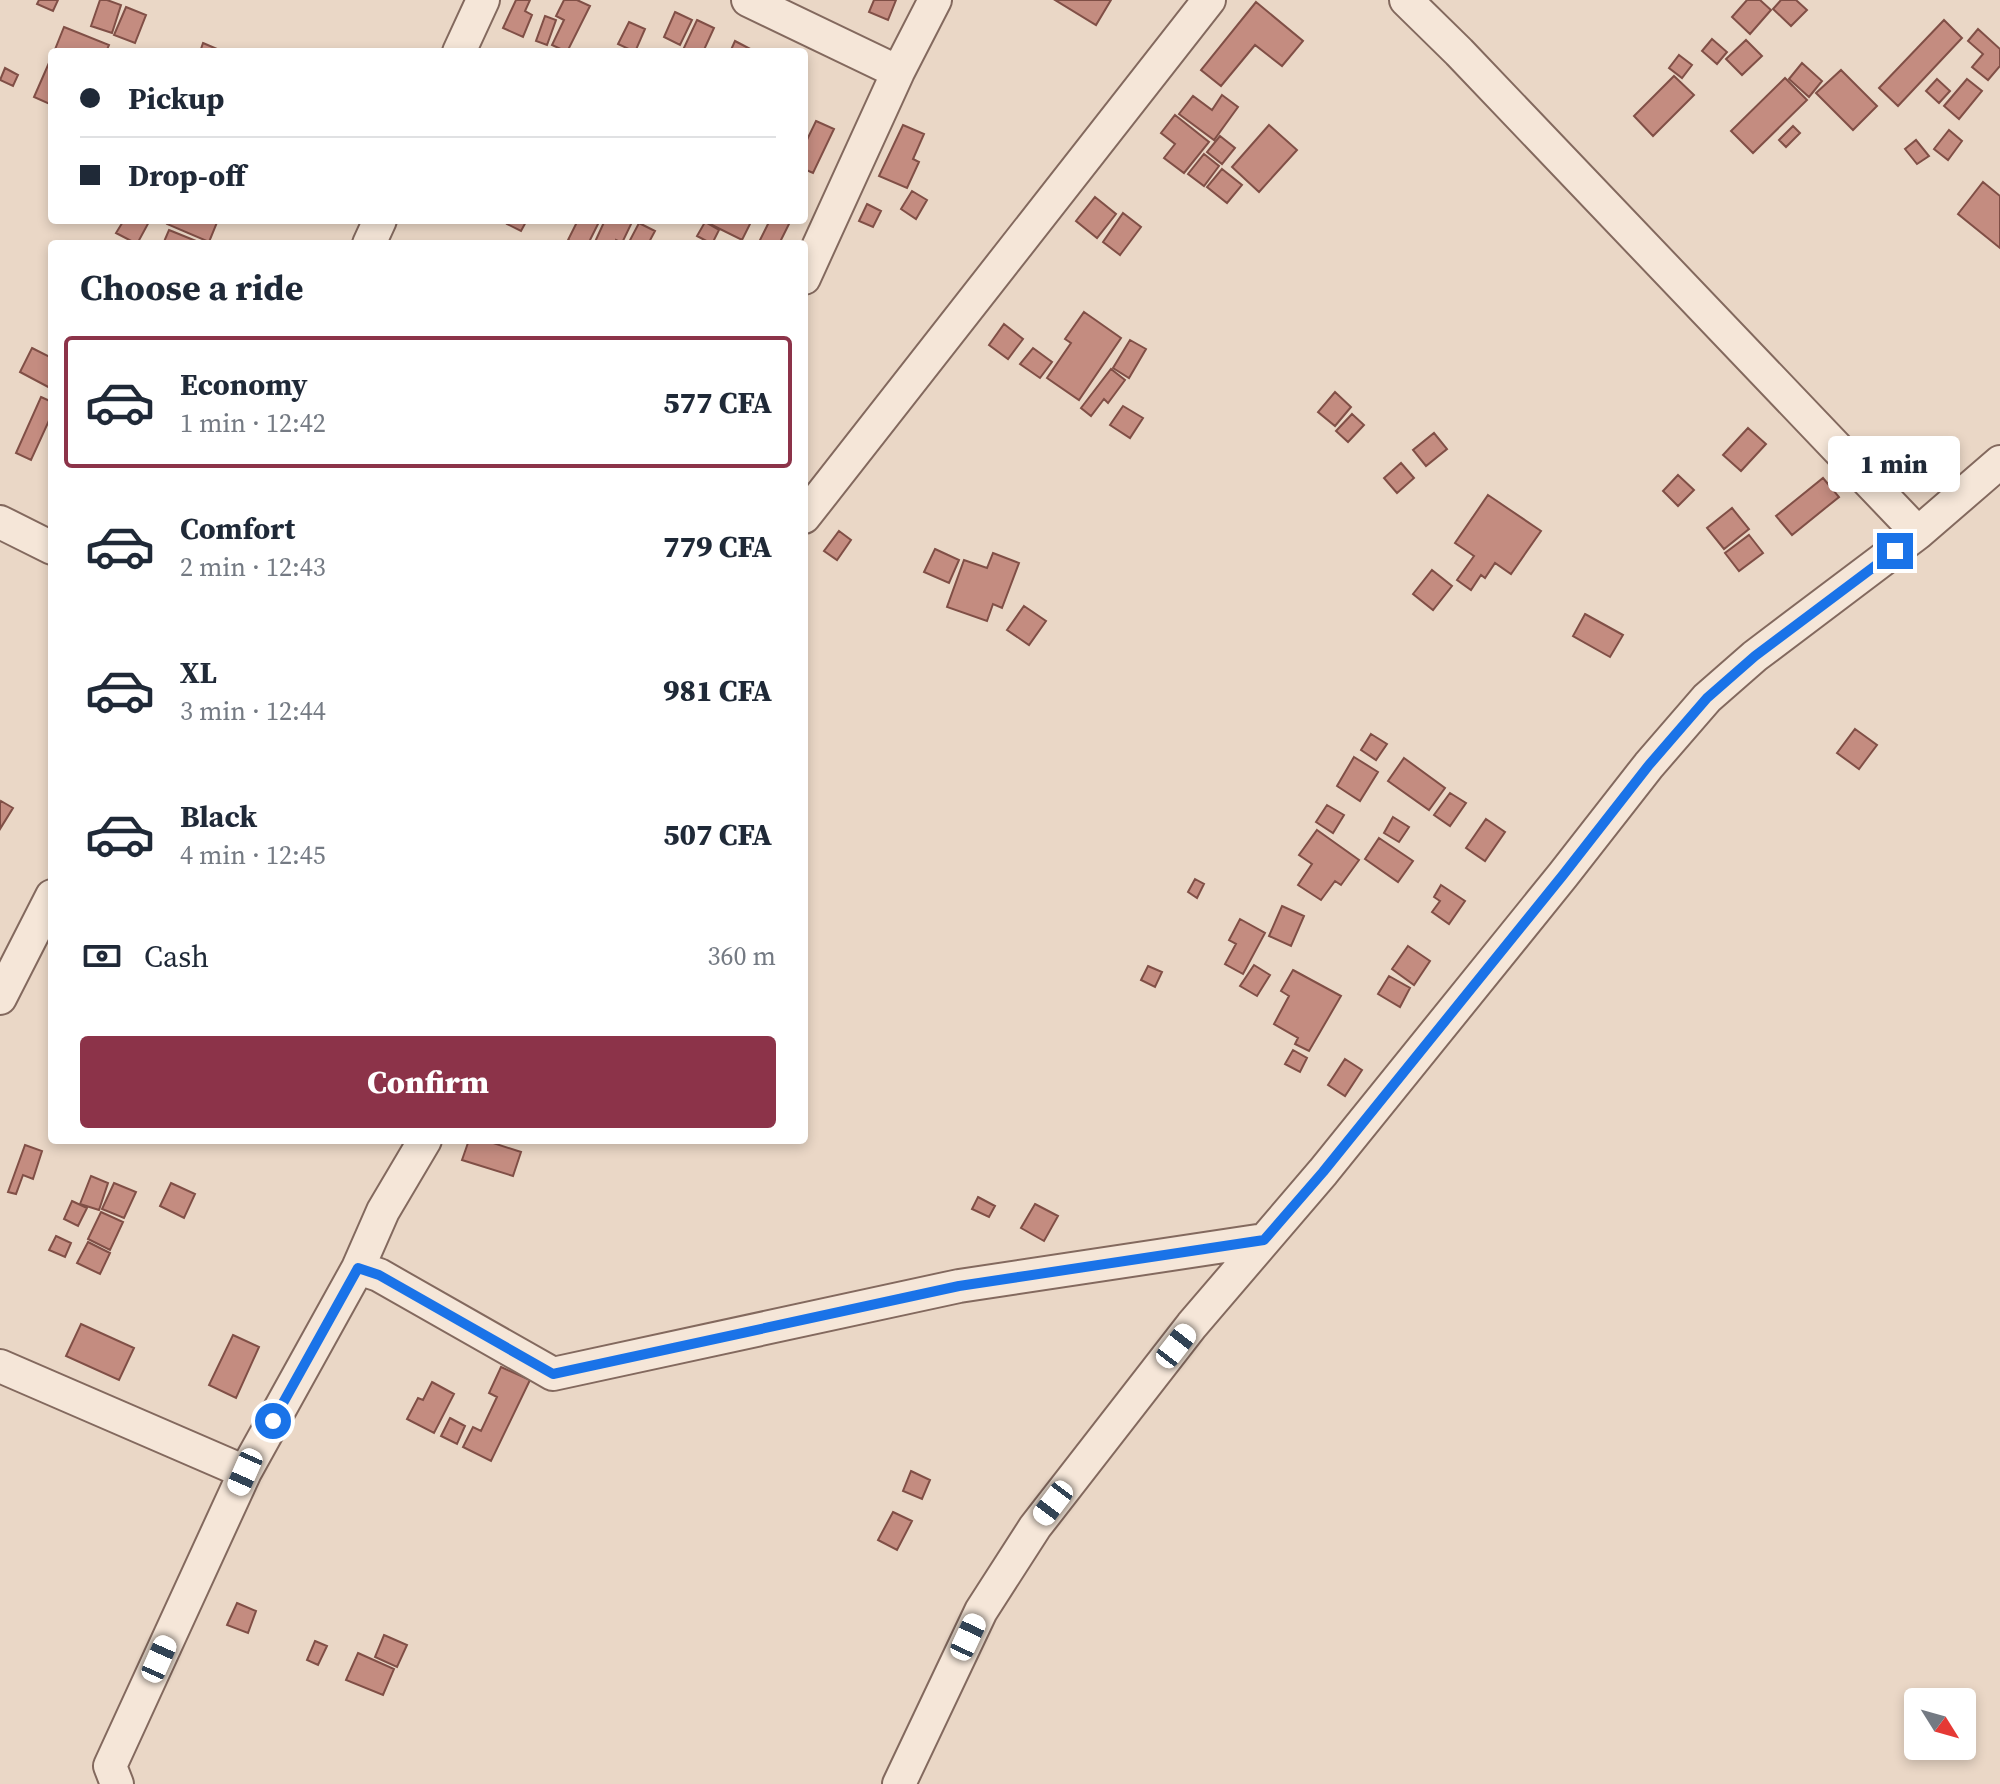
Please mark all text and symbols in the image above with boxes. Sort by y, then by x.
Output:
text: Pickup [128,78,224,119]
text: Drop-off [128,155,246,196]
text: Choose a ride [80,263,303,312]
text: Economy [180,364,308,405]
icon: car [84,366,156,438]
text: 577 CFA [663,382,772,423]
text: 1 min · 12:42 [180,405,326,441]
callout: 1 min [1829,435,1961,491]
text: 1 min [1860,446,1928,482]
text: Comfort [180,508,295,549]
icon: car [84,510,156,582]
text: 779 CFA [663,526,772,567]
route end [1877,533,1913,569]
text: 2 min · 12:43 [180,549,326,585]
text: XL [180,652,217,693]
icon: car [84,654,156,726]
text: 981 CFA [663,670,772,711]
text: 3 min · 12:44 [180,693,326,729]
text: Black [180,796,257,837]
icon: car [84,798,156,870]
text: 507 CFA [663,814,772,855]
text: 4 min · 12:45 [180,837,326,873]
icon: cash [80,934,124,978]
text: Cash [144,936,209,977]
text: 360 m [708,938,776,974]
button: Confirm [80,1036,776,1128]
car [1152,1320,1200,1372]
route start [255,1403,291,1439]
car [224,1445,266,1499]
car [1029,1477,1077,1529]
car [947,1610,989,1664]
car [138,1632,180,1686]
north arrow [1904,1688,1976,1760]
map controls [1904,1688,1976,1760]

